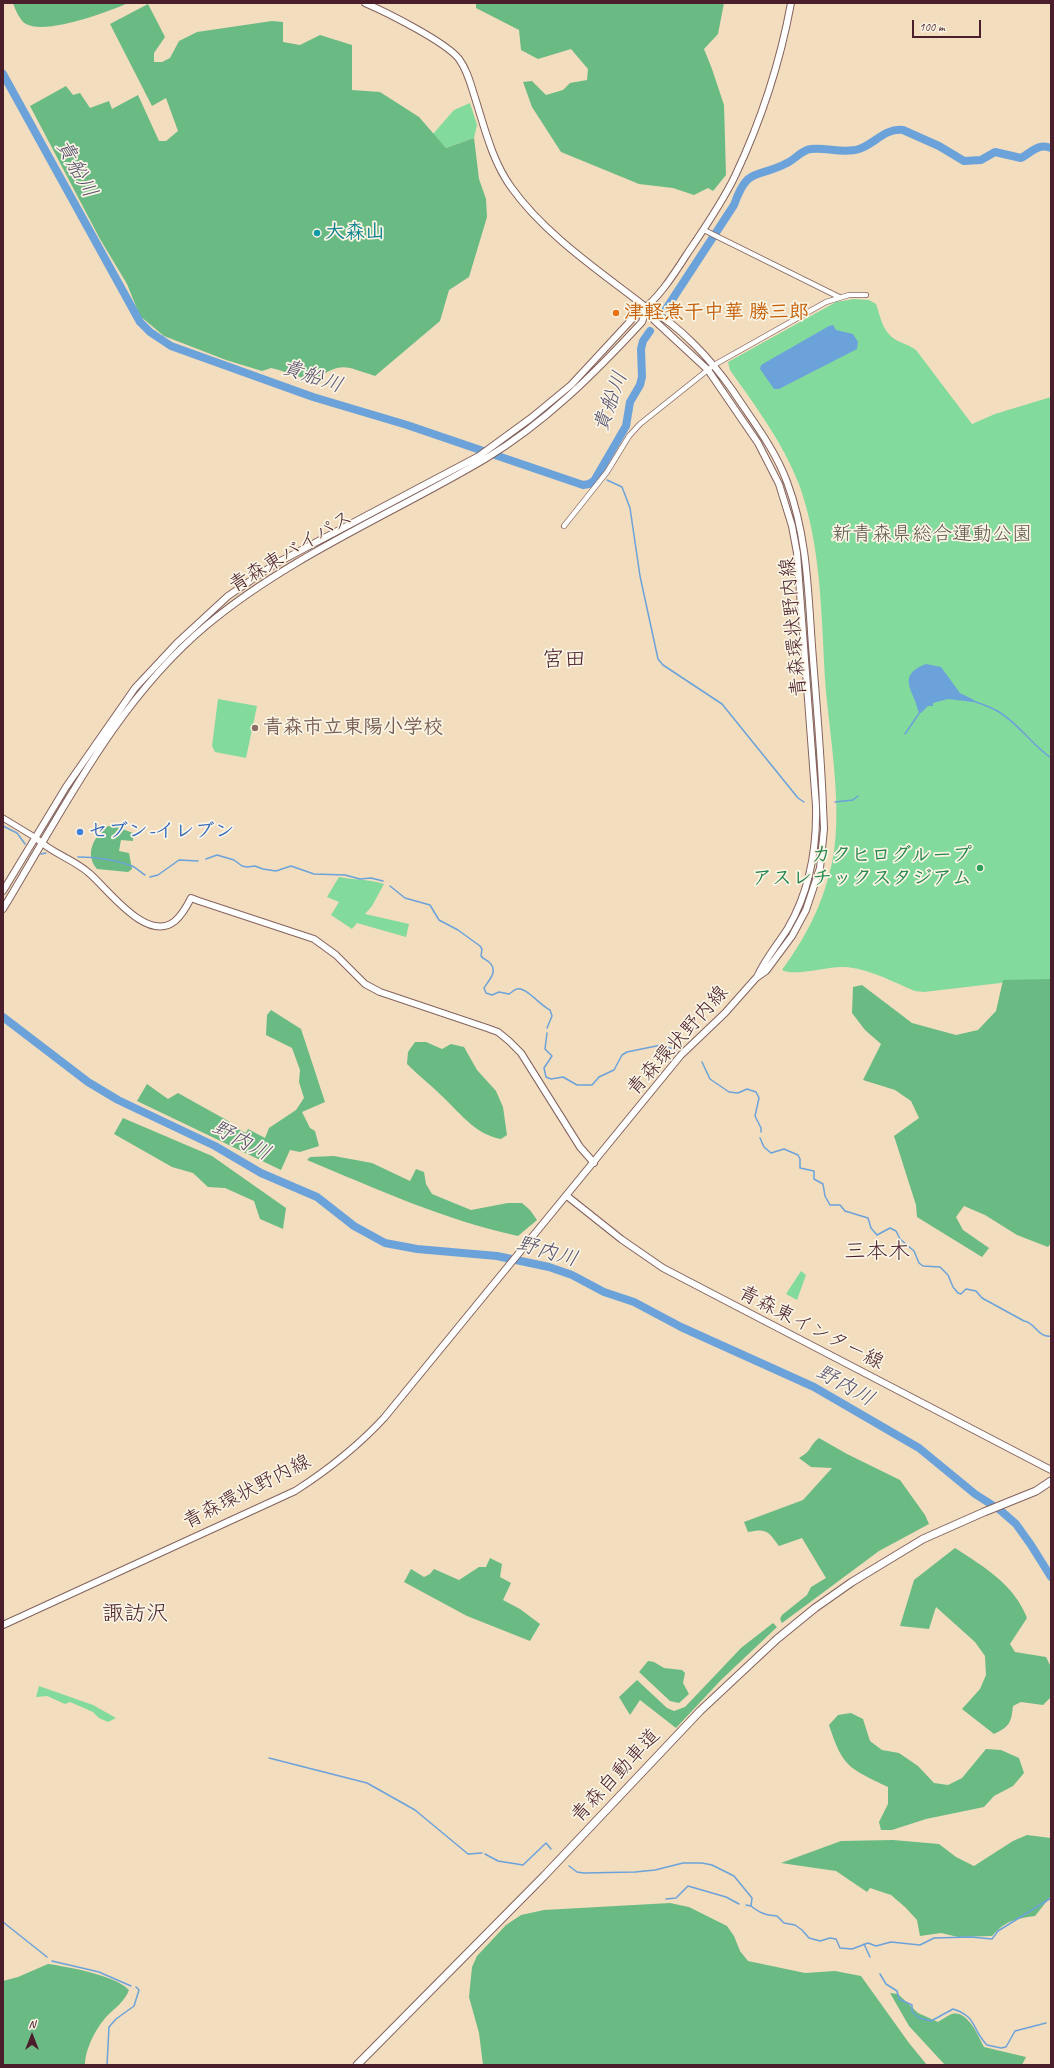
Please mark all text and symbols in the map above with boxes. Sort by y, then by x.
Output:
scale bar [914,12,983,38]
text: 100 m [919,19,945,35]
water label: 貴船川 [50,135,102,203]
place label: 大森山 [325,221,385,245]
marker: 大森山 [312,228,322,238]
place label: 津軽煮干中華 勝三郎 [624,301,809,325]
marker: 津軽煮干中華 勝三郎 [611,308,621,318]
water label: 貴船川 [278,355,346,399]
water label: 貴船川 [588,368,634,436]
street label: 青森東バイパス [225,506,357,598]
park label: 新青森県総合運動公園 [832,523,1032,547]
street label: 青森環状野内線 [776,556,812,698]
district label: 宮田 [542,647,586,673]
place label: 青森市立東陽小学校 [263,716,443,740]
marker: 青森市立東陽小学校 [250,723,260,733]
place label: セブン-イレブン [88,820,235,844]
marker: セブン-イレブン [75,827,85,837]
place label: カクヒログループ アスレチックスタジアム [752,844,972,891]
marker: カクヒログループ アスレチックスタジアム [975,863,985,873]
street label: 青森環状野内線 [622,981,734,1101]
water label: 野内川 [207,1115,275,1167]
water label: 野内川 [513,1231,581,1273]
district label: 三本木 [844,1239,910,1265]
street label: 青森東インター線 [734,1281,888,1375]
water label: 野内川 [811,1360,879,1412]
street label: 青森環状野内線 [179,1450,315,1534]
district label: 諏訪沢 [102,1601,168,1627]
street label: 青森自動車道 [566,1724,666,1828]
north arrow [12,2016,52,2056]
text: N [29,2017,35,2031]

